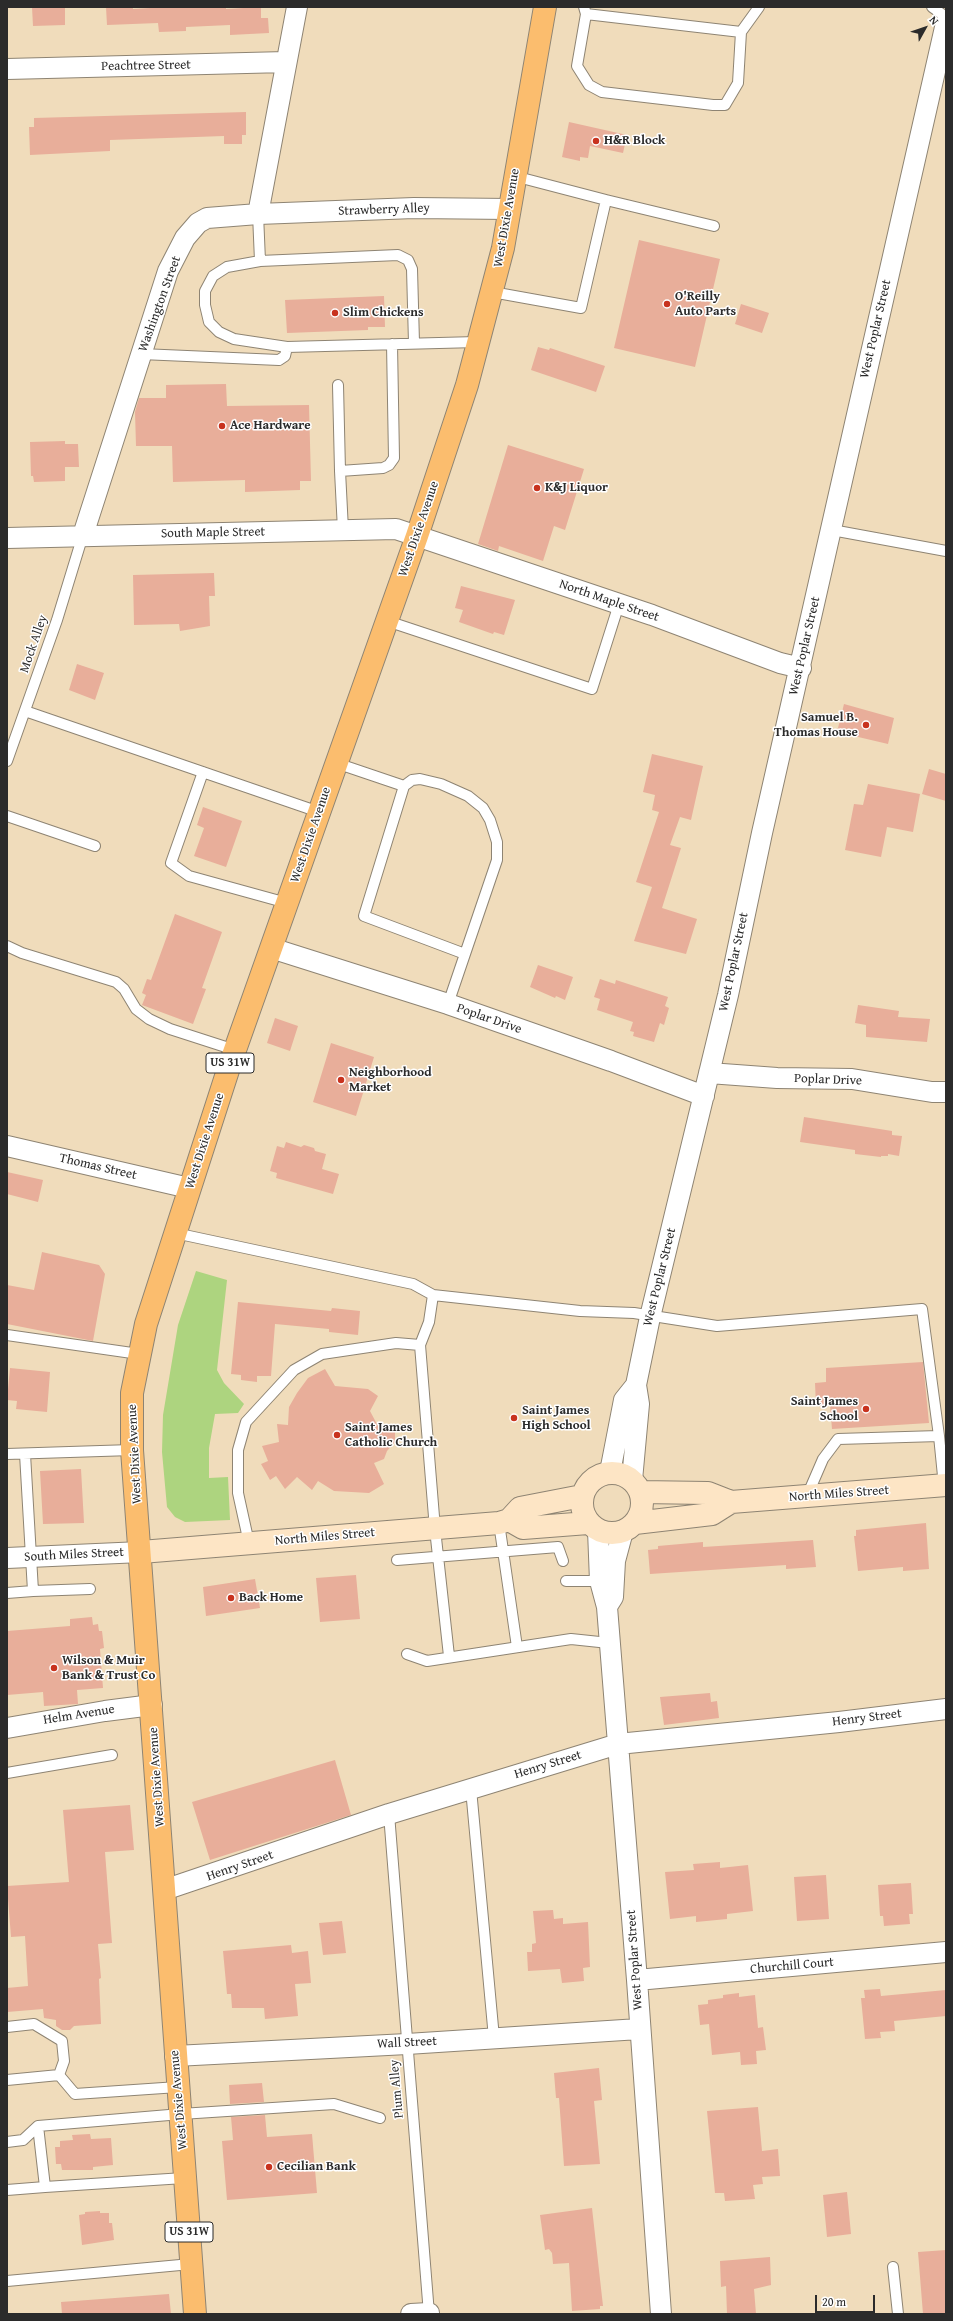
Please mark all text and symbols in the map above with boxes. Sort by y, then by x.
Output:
north arrow [905,8,945,48]
text: N [926,12,943,28]
street label: Peachtree Street [101,57,191,75]
place label: H&R Block [604,133,665,149]
marker: H&R Block [591,136,601,146]
street label: West Dixie Avenue [491,167,523,269]
street label: Strawberry Alley [338,201,430,219]
street label: Washington Street [135,254,185,354]
street label: West Poplar Street [857,278,895,380]
place label: O'Reilly Auto Parts [675,289,736,320]
marker: O'Reilly Auto Parts [662,299,672,309]
place label: Slim Chickens [343,305,424,321]
marker: Slim Chickens [330,308,340,318]
place label: Ace Hardware [230,418,311,434]
marker: Ace Hardware [217,421,227,431]
street label: West Dixie Avenue [395,479,443,579]
place label: K&J Liquor [545,480,608,496]
marker: K&J Liquor [532,483,542,493]
street label: South Maple Street [161,524,265,542]
street label: North Maple Street [557,577,661,625]
street label: West Poplar Street [786,595,824,697]
street label: Mock Alley [17,613,51,675]
place label: Samuel B. Thomas House [774,710,858,741]
marker: Samuel B. Thomas House [861,720,871,730]
street label: West Dixie Avenue [287,785,335,885]
street label: West Poplar Street [716,911,752,1013]
street label: Poplar Drive [454,1001,524,1037]
road number: US 31W [206,1053,254,1073]
place label: Neighborhood Market [349,1065,432,1096]
street label: Poplar Drive [794,1071,862,1089]
marker: Neighborhood Market [336,1075,346,1085]
street label: West Dixie Avenue [182,1091,228,1191]
street label: Thomas Street [58,1151,138,1183]
street label: West Poplar Street [640,1226,680,1328]
place label: Saint James School [791,1394,858,1425]
place label: Saint James High School [522,1403,591,1434]
street label: West Dixie Avenue [125,1404,145,1504]
marker: Saint James School [861,1404,871,1414]
marker: Saint James High School [509,1413,519,1423]
place label: Saint James Catholic Church [345,1420,437,1451]
marker: Saint James Catholic Church [332,1430,342,1440]
street label: North Miles Street [788,1483,890,1505]
street label: North Miles Street [274,1525,376,1549]
street label: South Miles Street [24,1545,124,1565]
place label: Back Home [239,1590,303,1606]
marker: Back Home [226,1593,236,1603]
place label: Wilson & Muir Bank & Trust Co [62,1653,155,1684]
marker: Wilson & Muir Bank & Trust Co [49,1663,59,1673]
street label: Helm Avenue [42,1702,116,1728]
street label: Henry Street [832,1706,902,1730]
street label: West Dixie Avenue [146,1727,168,1827]
street label: Henry Street [512,1747,584,1783]
street label: Henry Street [205,1847,275,1885]
street label: West Poplar Street [624,1909,646,2011]
street label: Churchill Court [750,1955,834,1977]
street label: Wall Street [377,2034,437,2052]
street label: West Dixie Avenue [167,2050,191,2150]
street label: Plum Alley [387,2059,407,2119]
place label: Cecilian Bank [277,2159,356,2175]
marker: Cecilian Bank [264,2162,274,2172]
road number: US 31W [165,2222,213,2242]
scale bar [817,2287,877,2313]
text: 20 m [822,2293,846,2310]

